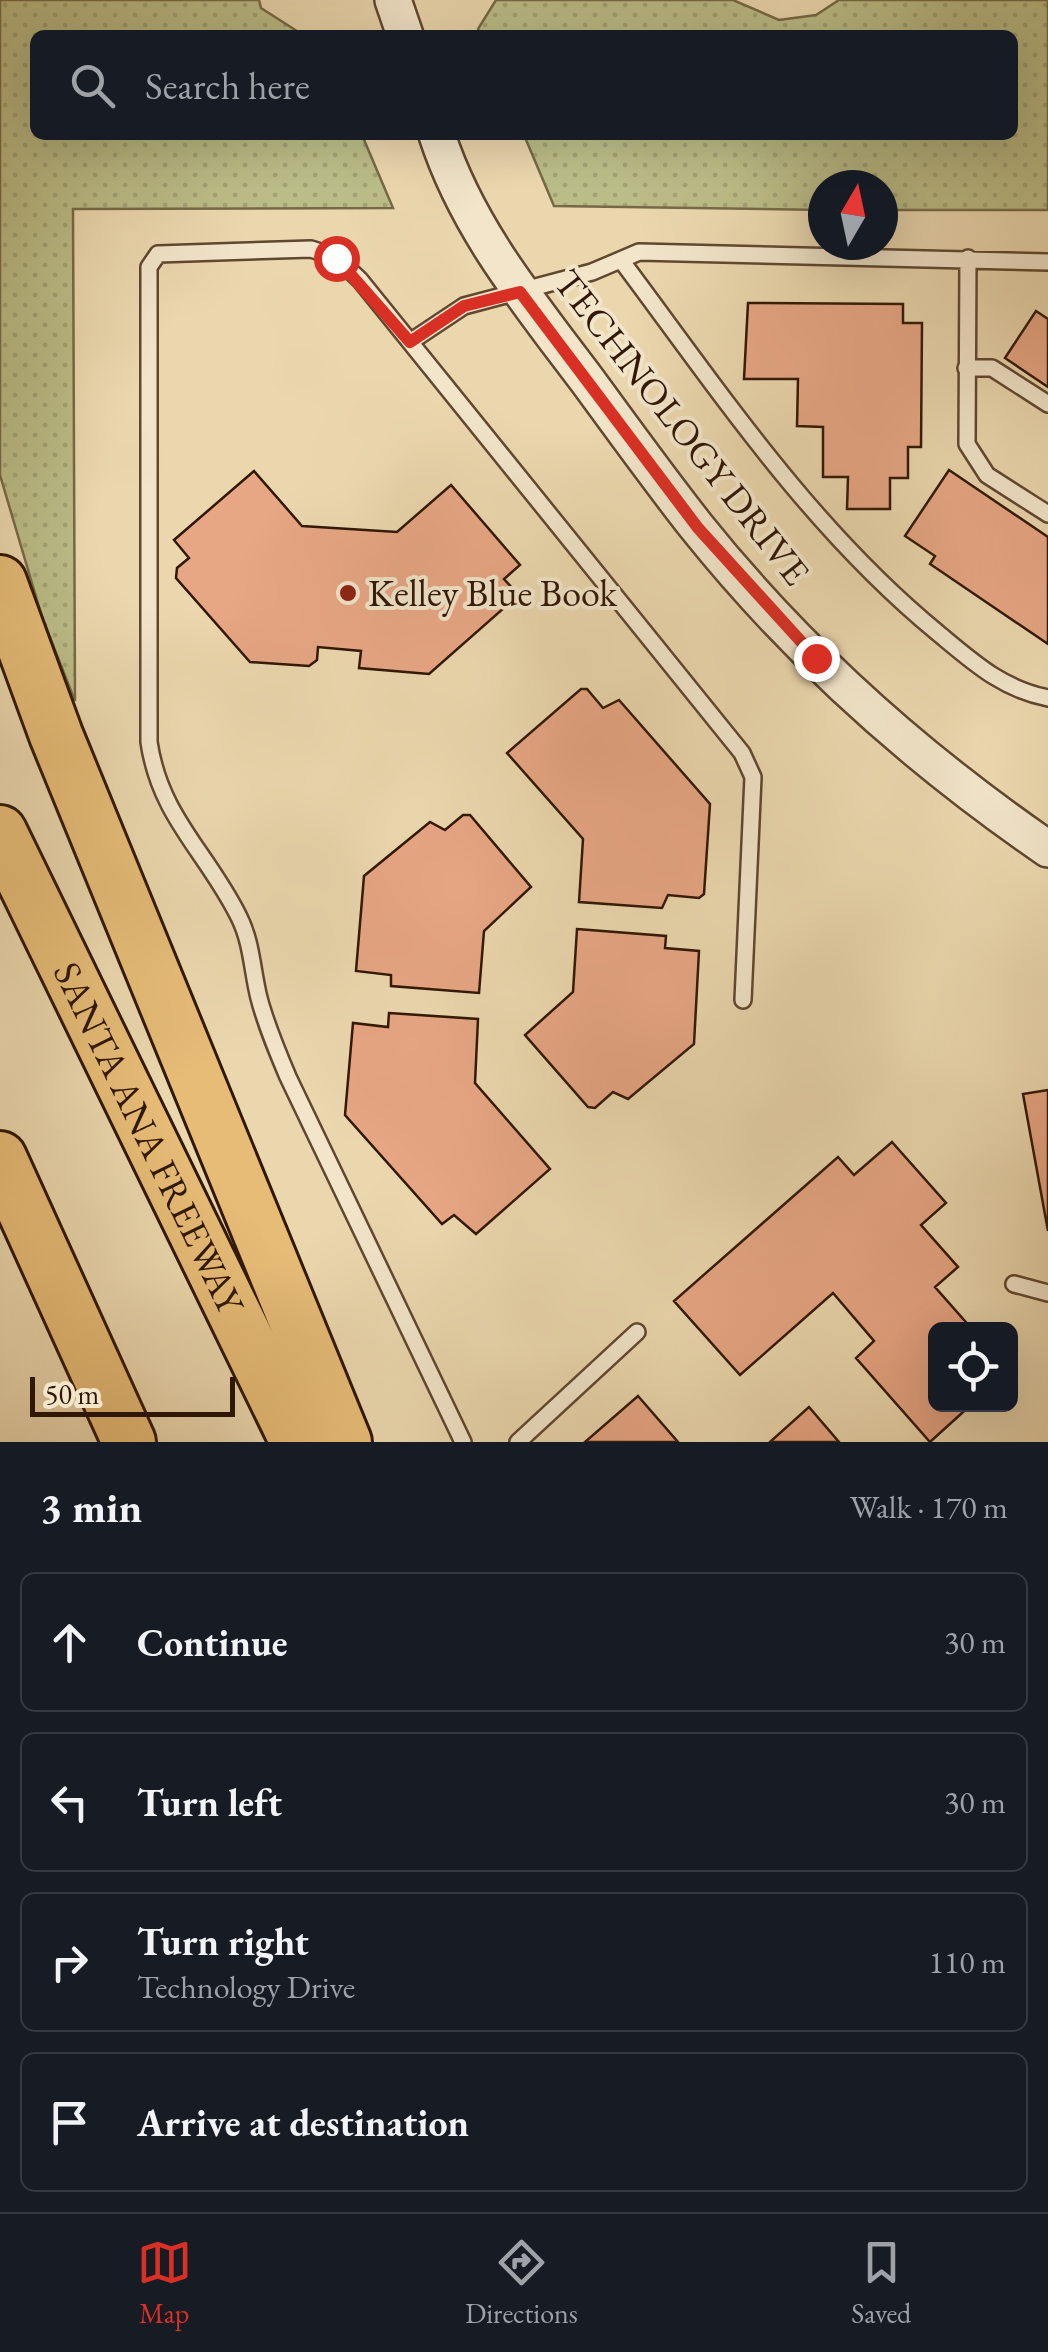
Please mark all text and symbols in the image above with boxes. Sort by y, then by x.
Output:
search box [30,30,1018,140]
icon: search [65,58,120,113]
text: Search here [145,61,310,110]
north arrow [808,170,898,260]
route start [314,236,360,282]
street label: TECHNOLOGY DRIVE [544,259,821,595]
place label: Kelley Blue Book [368,568,618,617]
marker: Kelley Blue Book [337,582,359,604]
route end [794,636,840,682]
street label: SANTA ANA FREEWAY [43,954,257,1323]
map controls [928,1322,1018,1412]
button: locate [928,1322,1018,1412]
scale bar [30,1372,235,1416]
text: 50 m [45,1376,99,1412]
text: 3 min [40,1480,142,1535]
text: Walk · 170 m [850,1486,1008,1528]
icon: ahead [42,1615,97,1670]
text: Continue [137,1618,288,1667]
text: 30 m [944,1621,1006,1663]
icon: left [42,1775,97,1830]
text: Turn left [137,1778,282,1827]
text: 30 m [944,1781,1006,1823]
text: Turn right [137,1917,309,1966]
icon: right [42,1935,97,1990]
text: 110 m [929,1941,1006,1983]
text: Technology Drive [137,1966,355,2008]
icon: arrive [42,2095,97,2150]
text: Arrive at destination [137,2098,469,2147]
tab: Map [137,2235,192,2331]
tab: Directions [465,2235,578,2331]
tab: Saved [851,2235,911,2331]

